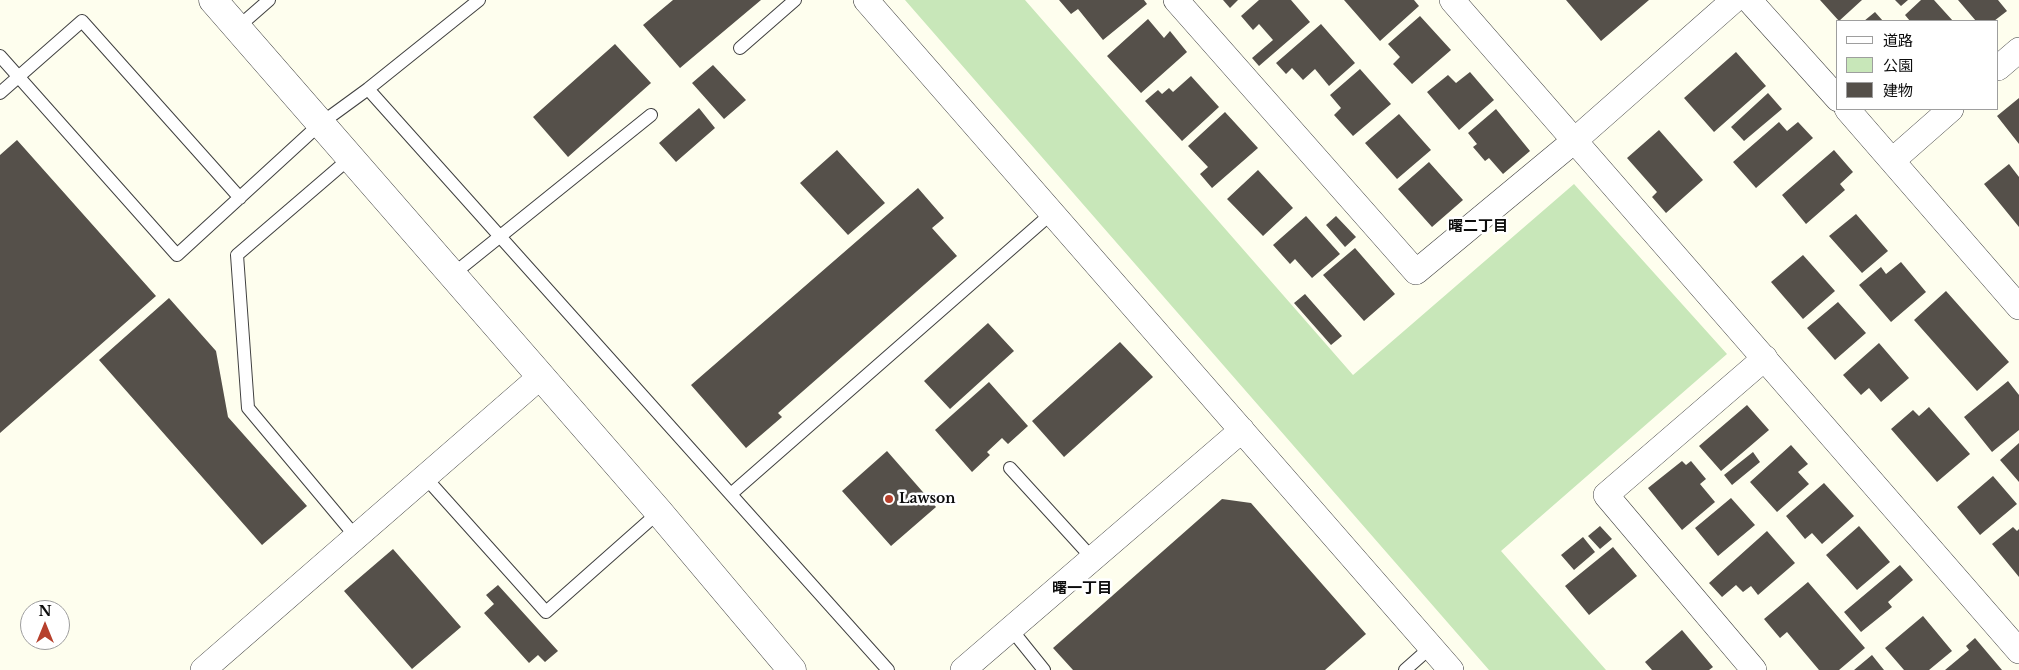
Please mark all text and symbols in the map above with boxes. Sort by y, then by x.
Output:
legend [1836,20,1999,110]
text: 道路 [1883,31,1913,50]
text: 公園 [1883,56,1913,75]
text: 建物 [1883,81,1913,100]
district label: 曙二丁目 [1448,218,1508,236]
place label: Lawson [899,491,956,507]
marker: Lawson [883,493,895,505]
district label: 曙一丁目 [1052,580,1112,598]
north arrow [20,600,70,650]
text: N [38,602,52,620]

